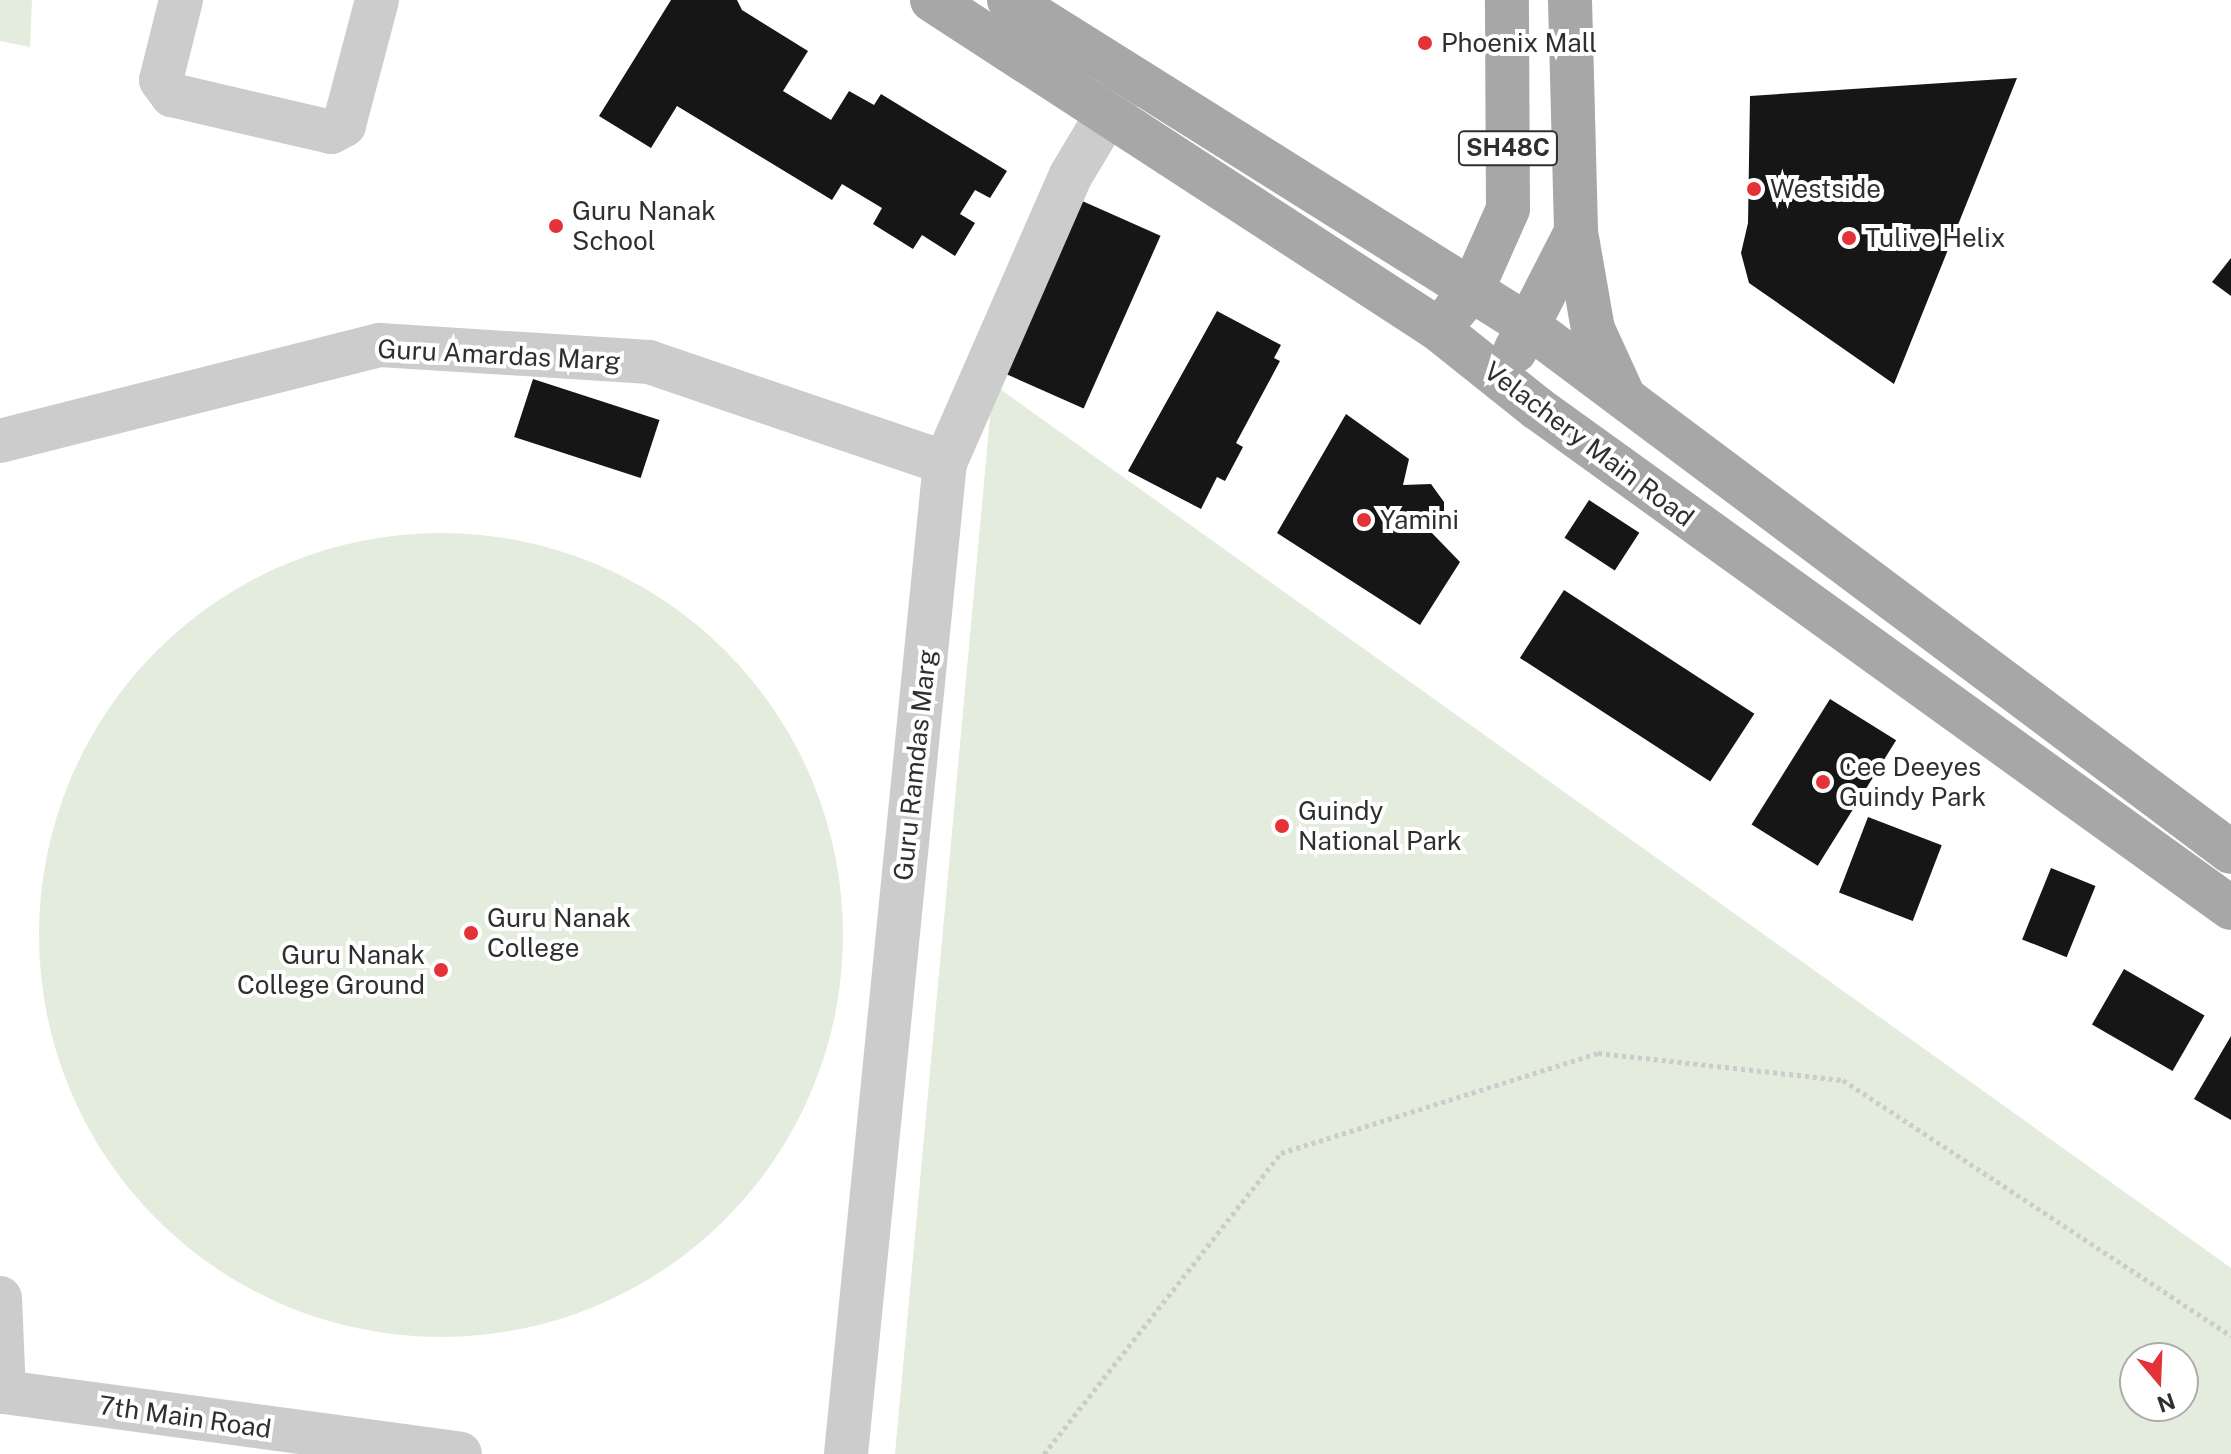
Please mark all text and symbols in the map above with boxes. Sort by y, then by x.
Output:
place label: Phoenix Mall [1441,27,1597,59]
marker: Phoenix Mall [1416,34,1434,52]
road number: SH48C [1456,128,1560,168]
place label: Westside [1770,173,1881,205]
marker: Westside [1745,180,1763,198]
place label: Guru Nanak School [572,195,716,256]
marker: Guru Nanak School [547,217,565,235]
place label: Tulive Helix [1865,222,2006,254]
marker: Tulive Helix [1840,229,1858,247]
street label: Guru Amardas Marg [377,333,621,377]
street label: Velachery Main Road [1478,355,1700,533]
place label: Yamini [1380,504,1459,536]
marker: Yamini [1355,511,1373,529]
street label: Guru Ramdas Marg [887,648,943,882]
place label: Cee Deeyes Guindy Park [1839,751,1986,812]
marker: Cee Deeyes Guindy Park [1814,773,1832,791]
place label: Guindy National Park [1298,795,1462,856]
marker: Guindy National Park [1273,817,1291,835]
place label: Guru Nanak College [487,902,631,964]
marker: Guru Nanak College [462,924,480,942]
place label: Guru Nanak College Ground [237,939,425,1000]
marker: Guru Nanak College Ground [432,961,450,979]
north arrow [2119,1342,2199,1422]
text: N [2154,1388,2179,1418]
street label: 7th Main Road [97,1389,273,1445]

